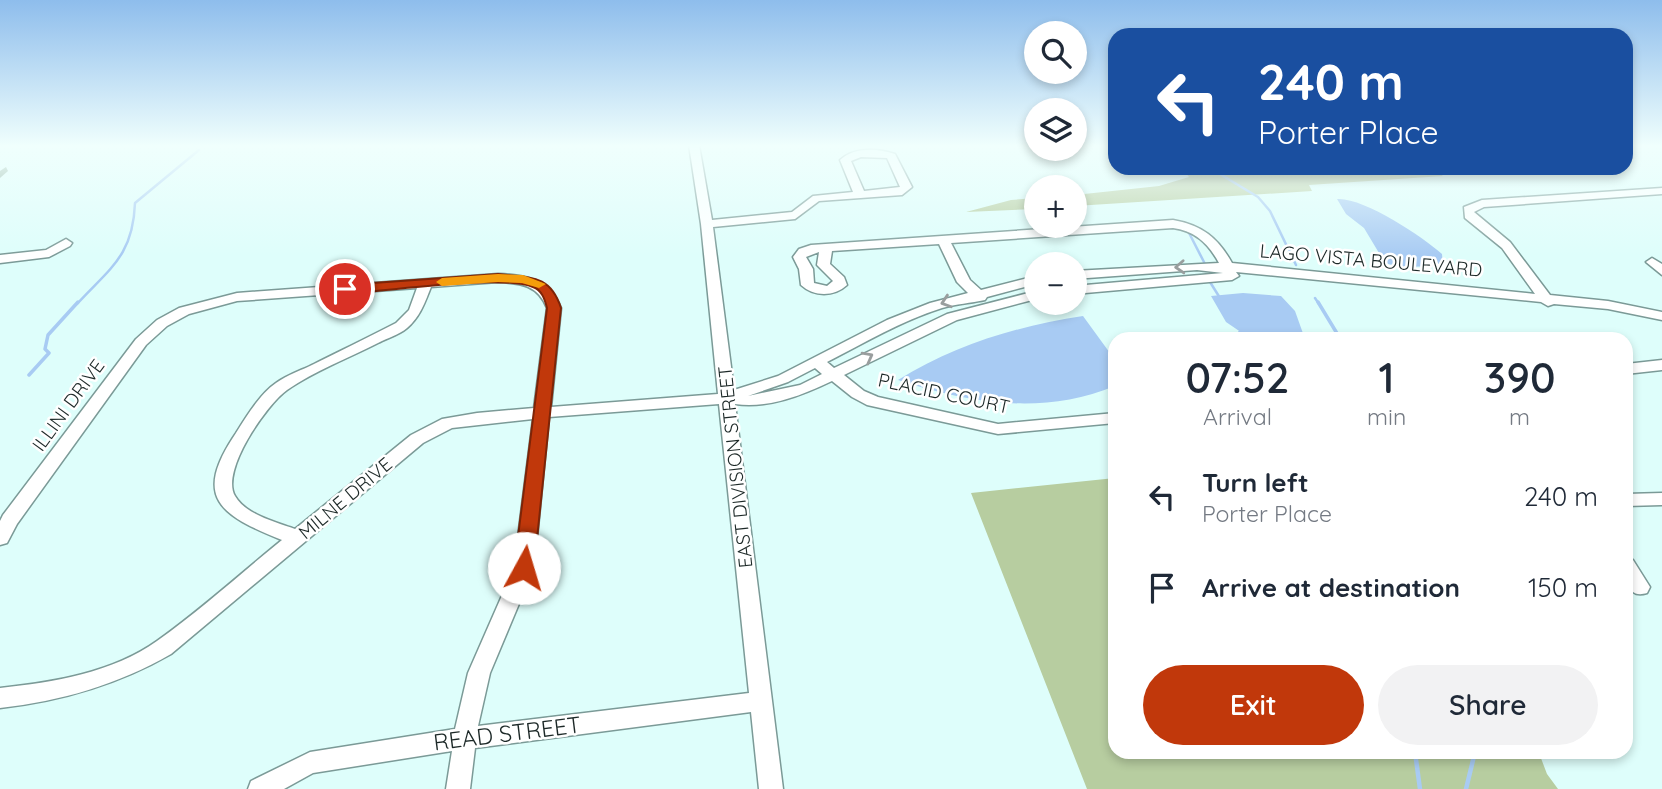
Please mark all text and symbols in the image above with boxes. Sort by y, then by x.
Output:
map controls [1024,21,1087,315]
button: search [1024,21,1087,84]
text: 240 m [1258,51,1404,112]
icon: left [1143,56,1234,147]
button: layers [1024,98,1087,161]
text: Porter Place [1258,112,1439,152]
button: + [1024,175,1087,238]
street label: LAGO VISTA BOULEVARD [1259,238,1483,282]
button: − [1024,252,1087,315]
pin [315,259,375,319]
one-way arrow [1175,259,1186,274]
icon: arrive [326,270,364,308]
one-way arrow [940,294,953,308]
one-way arrow [861,351,873,365]
text: 07:52 [1186,351,1289,404]
text: 1 [1379,351,1395,404]
text: 390 [1484,351,1555,404]
street label: ILLINI DRIVE [27,354,109,456]
street label: EAST DIVISION STREET [712,365,758,569]
street label: PLACID COURT [876,367,1012,419]
text: Arrival [1203,402,1272,431]
text: min [1367,402,1406,431]
text: m [1509,402,1530,431]
street label: MILNE DRIVE [293,452,397,544]
text: Turn left [1202,466,1309,499]
icon: left [1143,478,1181,516]
text: 240 m [1524,480,1598,513]
text: Porter Place [1202,499,1332,528]
position arrow [487,531,561,605]
icon: arrive [1143,569,1181,607]
text: Arrive at destination [1202,571,1460,604]
text: 150 m [1528,571,1598,604]
button: Exit [1143,665,1364,745]
button: Share [1378,665,1598,745]
street label: READ STREET [432,710,583,756]

